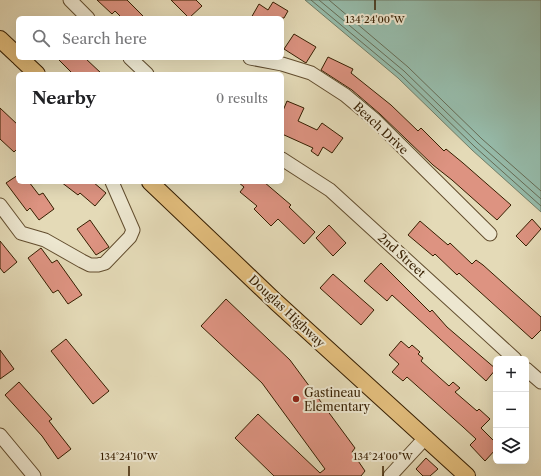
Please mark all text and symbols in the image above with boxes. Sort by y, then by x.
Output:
text: 134°24'00"W [345,13,406,26]
search box [16,16,284,60]
icon: search [30,27,52,49]
text: Search here [62,29,147,48]
text: Nearby [32,88,96,108]
text: 0 results [216,90,268,106]
street label: Beach Drive [350,99,412,157]
street label: 2nd Street [375,230,429,281]
street label: Douglas Highway [246,272,329,350]
map controls [493,356,529,464]
button: + [493,356,529,392]
place label: Gastineau Elementary [304,385,371,414]
button: − [493,392,529,428]
marker: Gastineau Elementary [291,394,301,404]
button: layers [493,428,529,464]
text: 134°24'10"W [100,450,159,463]
text: 134°24'00"W [353,450,414,463]

